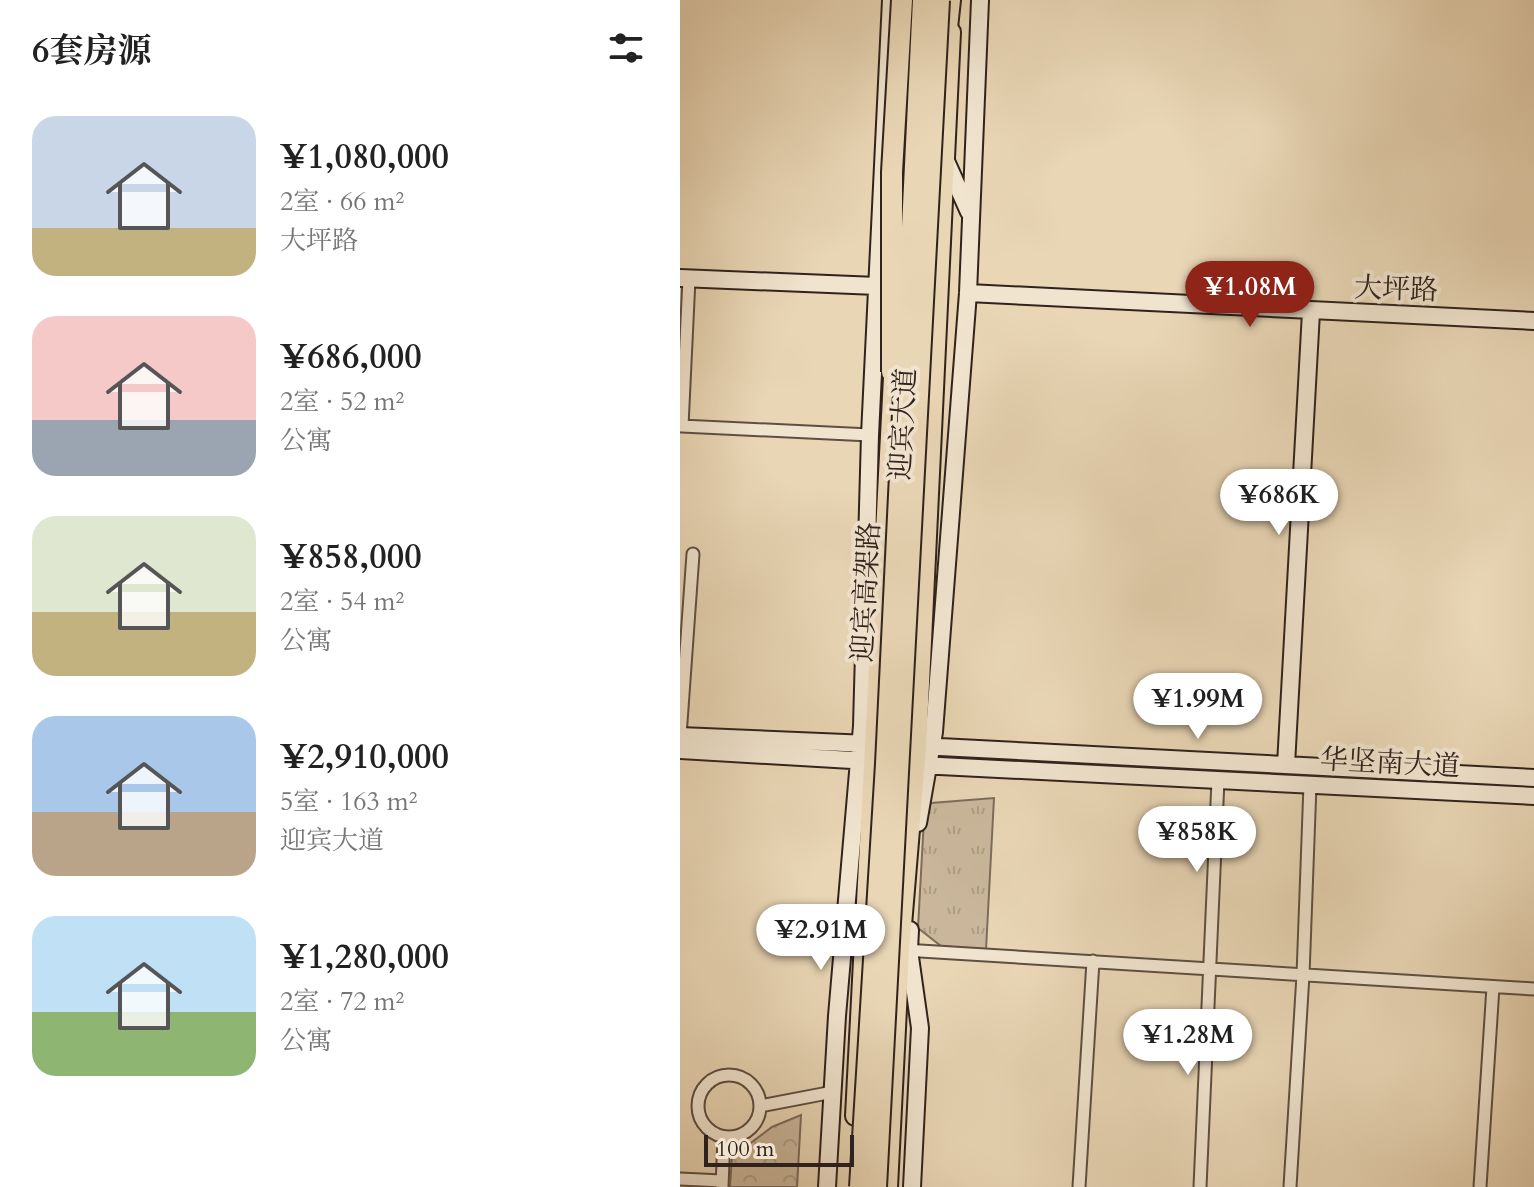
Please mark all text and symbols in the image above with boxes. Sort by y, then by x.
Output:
icon: filters [604,26,648,70]
text: 6套房源 [32,28,151,74]
text: ¥1,080,000 [280,134,449,180]
icon: home [96,148,192,244]
text: 2室 · 66 m² [280,184,404,219]
text: 大坪路 [280,223,358,258]
pin: ¥1.08M [1185,261,1315,329]
text: ¥1.08M [1203,269,1297,304]
street label: 大坪路 [1353,269,1439,309]
text: ¥686,000 [280,334,422,380]
icon: home [96,348,192,444]
street label: 迎宾大道 [881,367,925,481]
text: 2室 · 52 m² [280,384,404,419]
text: 公寓 [280,423,332,458]
pin: ¥686K [1223,469,1335,537]
text: ¥686K [1238,477,1320,512]
street label: 迎宾高架路 [843,521,889,663]
text: ¥858,000 [280,534,422,580]
icon: home [96,548,192,644]
text: 2室 · 54 m² [280,584,404,619]
text: 公寓 [280,623,332,658]
pin: ¥1.99M [1133,673,1263,741]
text: ¥1.99M [1151,681,1245,716]
text: ¥2,910,000 [280,734,449,780]
street label: 华坚南大道 [1319,740,1461,786]
icon: home [96,748,192,844]
text: 5室 · 163 m² [280,784,418,819]
pin: ¥858K [1141,806,1253,874]
text: ¥858K [1156,814,1238,849]
text: 迎宾大道 [280,823,384,858]
pin: ¥2.91M [756,904,886,972]
text: ¥2.91M [774,912,868,947]
text: ¥1,280,000 [280,934,449,980]
icon: home [96,948,192,1044]
text: 2室 · 72 m² [280,984,404,1019]
pin: ¥1.28M [1123,1009,1253,1077]
text: ¥1.28M [1141,1017,1235,1052]
text: 公寓 [280,1023,332,1058]
scale bar [704,1131,854,1167]
text: 100 m [716,1134,774,1164]

